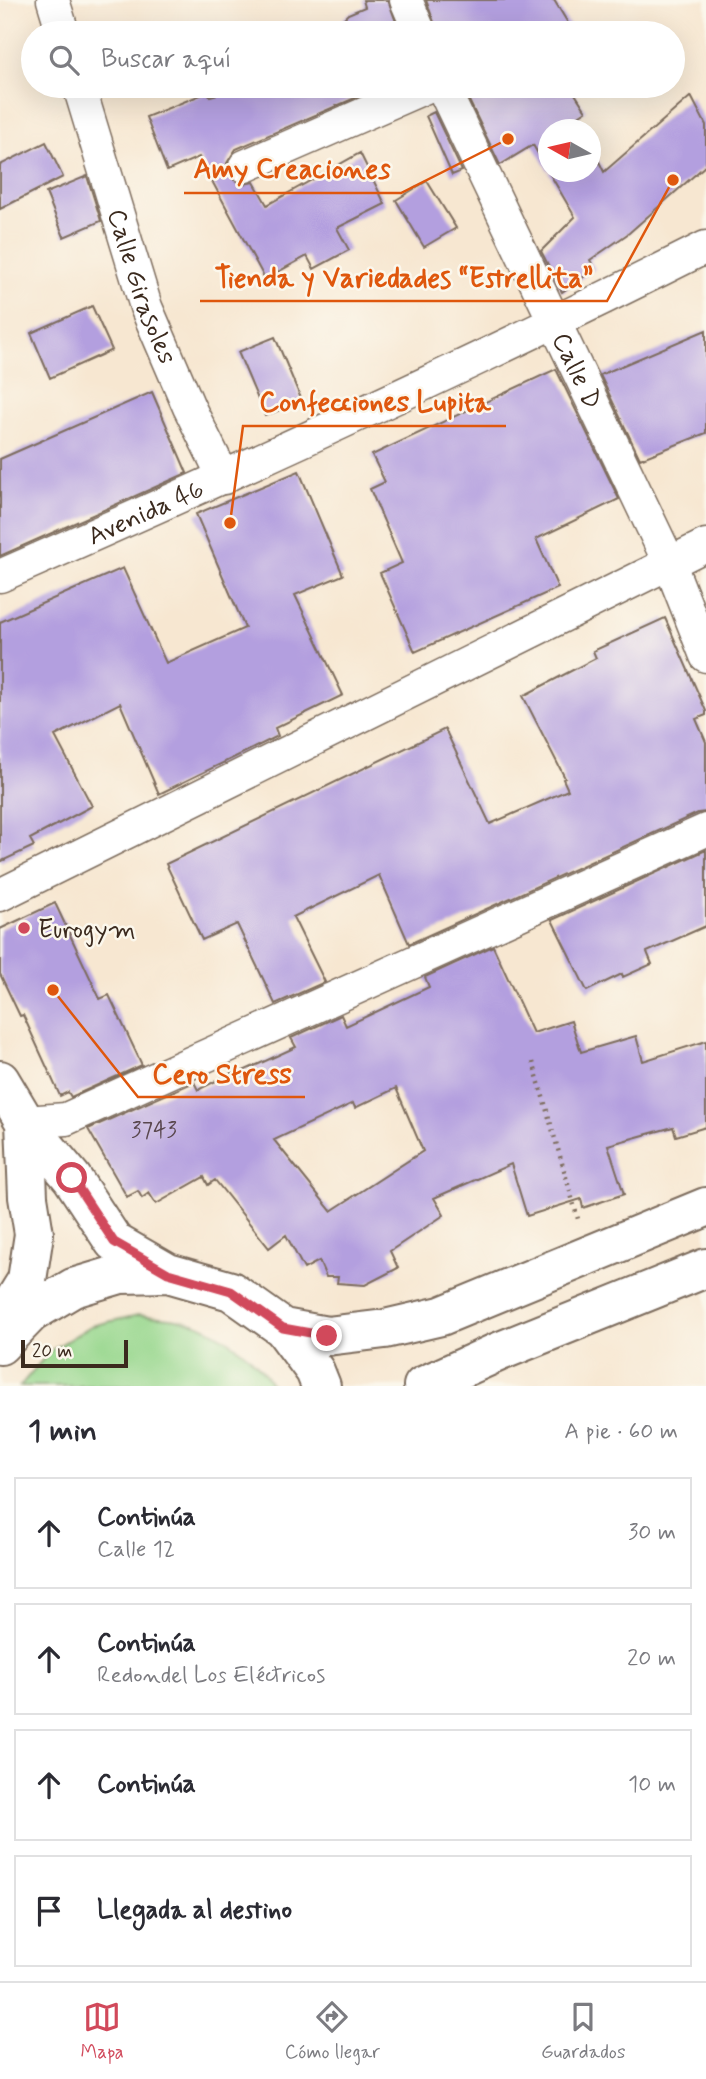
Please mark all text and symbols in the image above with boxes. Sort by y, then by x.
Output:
search box [21,21,685,98]
icon: search [45,41,83,79]
text: Buscar aquí [101,43,232,77]
north arrow [538,119,601,182]
callout: Amy Creaciones [184,144,401,193]
text: Amy Creaciones [193,152,391,189]
street label: Calle Girasoles [98,205,184,370]
callout: Tienda y Variedades “Estrellita” [200,252,607,301]
text: Tienda y Variedades “Estrellita” [215,261,593,298]
street label: Calle D [543,327,609,415]
callout: Confecciones Lupita [243,377,506,426]
text: Confecciones Lupita [259,385,492,422]
street label: Avenida 46 [83,473,210,554]
place label: Eurogym [38,913,136,947]
marker: Eurogym [16,920,32,936]
callout: Cero Stress [138,1048,305,1097]
text: Cero Stress [152,1057,292,1094]
house number: 3743 [131,1116,177,1146]
route start [56,1162,87,1193]
route end [311,1320,342,1351]
scale bar [21,1337,128,1369]
text: 20 m [32,1339,72,1364]
text: 1 min [28,1412,97,1451]
text: A pie · 60 m [564,1417,678,1447]
text: Continúa [97,1501,196,1535]
icon: ahead [30,1514,68,1552]
text: 30 m [628,1518,676,1548]
text: Calle 12 [97,1535,175,1565]
text: Continúa [97,1627,196,1661]
icon: ahead [30,1640,68,1678]
text: 20 m [627,1644,676,1674]
text: Redondel Los Eléctricos [97,1661,325,1691]
icon: ahead [30,1766,68,1804]
text: Continúa [97,1768,196,1802]
text: 10 m [628,1770,676,1800]
icon: arrive [30,1892,68,1930]
text: Llegada al destino [97,1894,292,1928]
tab: Mapa [81,1998,124,2065]
tab: Cómo llegar [285,1998,380,2065]
tab: Guardados [541,1998,625,2065]

